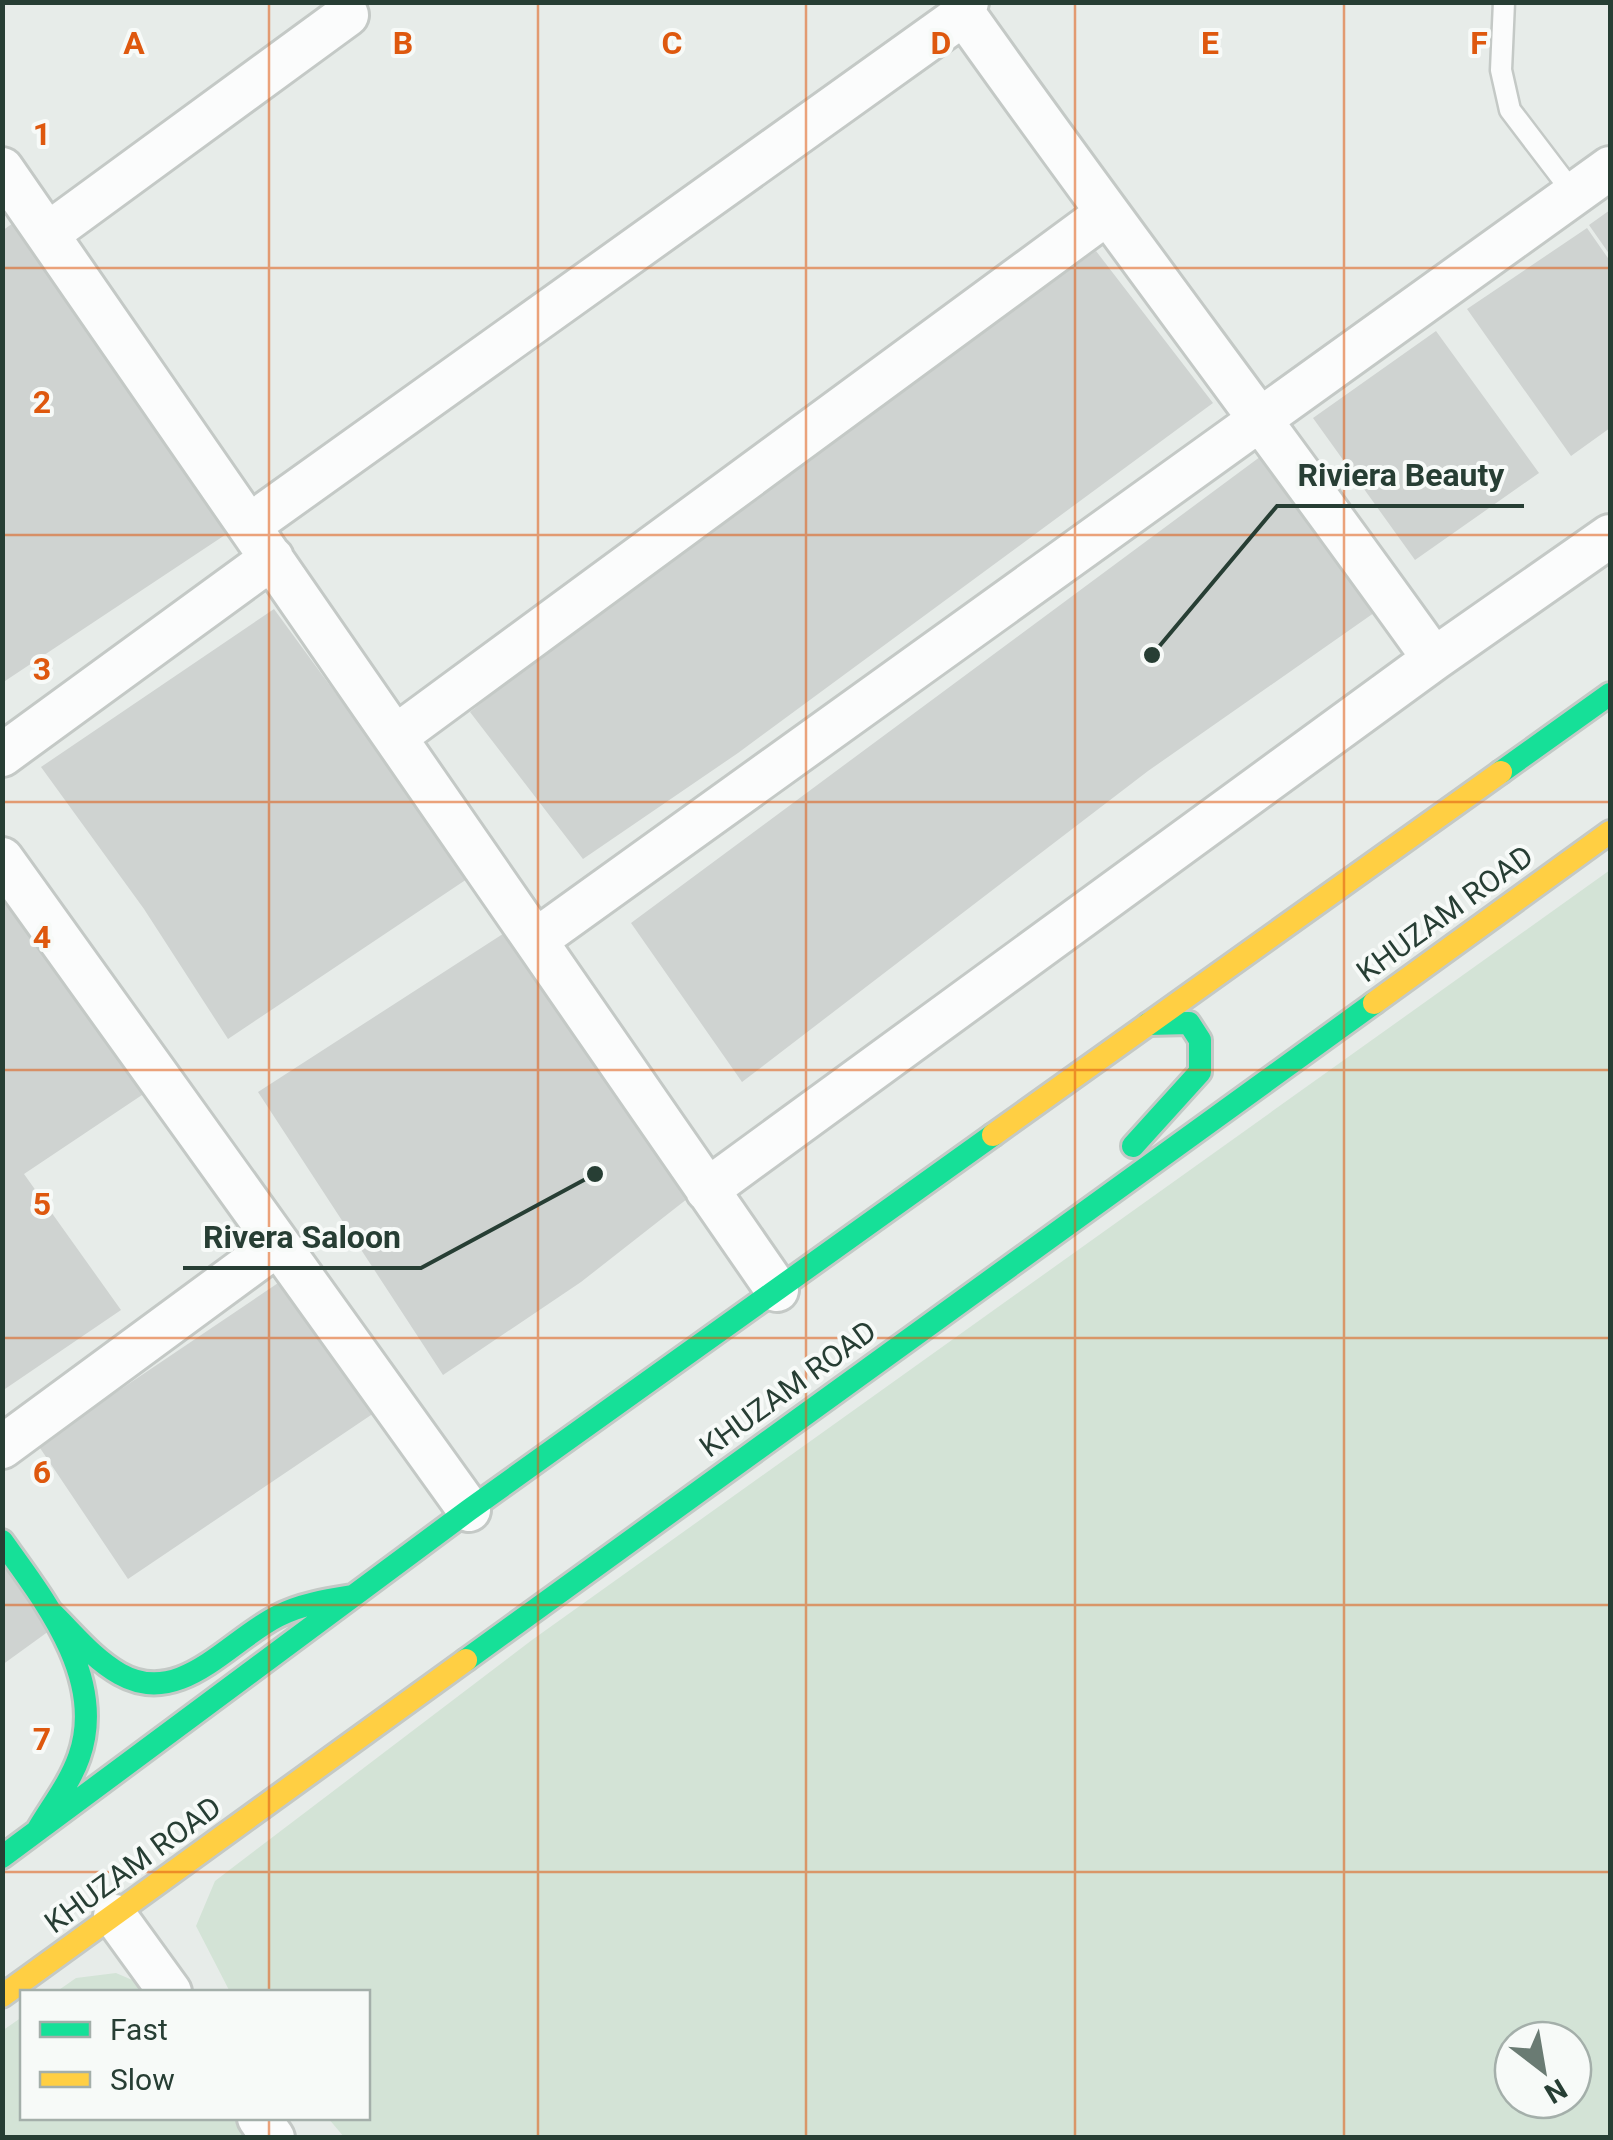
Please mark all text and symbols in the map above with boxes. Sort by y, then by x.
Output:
text: A [123,24,145,62]
text: B [393,24,413,62]
text: C [662,24,682,62]
text: D [931,24,951,62]
text: E [1201,24,1219,62]
text: F [1470,24,1488,62]
text: 1 [33,115,51,153]
text: 2 [33,383,51,421]
callout: Riviera Beauty [1277,444,1524,506]
text: Riviera Beauty [1298,456,1505,494]
text: 3 [33,650,51,688]
street label: KHUZAM ROAD [1350,838,1540,989]
text: 4 [33,918,51,956]
text: 5 [33,1185,51,1223]
callout: Rivera Saloon [183,1206,421,1268]
text: Rivera Saloon [203,1218,401,1256]
street label: KHUZAM ROAD [693,1313,883,1464]
text: 6 [33,1453,51,1491]
text: 7 [33,1720,51,1758]
street label: KHUZAM ROAD [38,1789,228,1940]
legend [20,1990,370,2120]
text: Fast [110,2012,168,2047]
north arrow [1493,2020,1593,2120]
text: Slow [110,2062,175,2097]
text: N [1539,2072,1573,2110]

